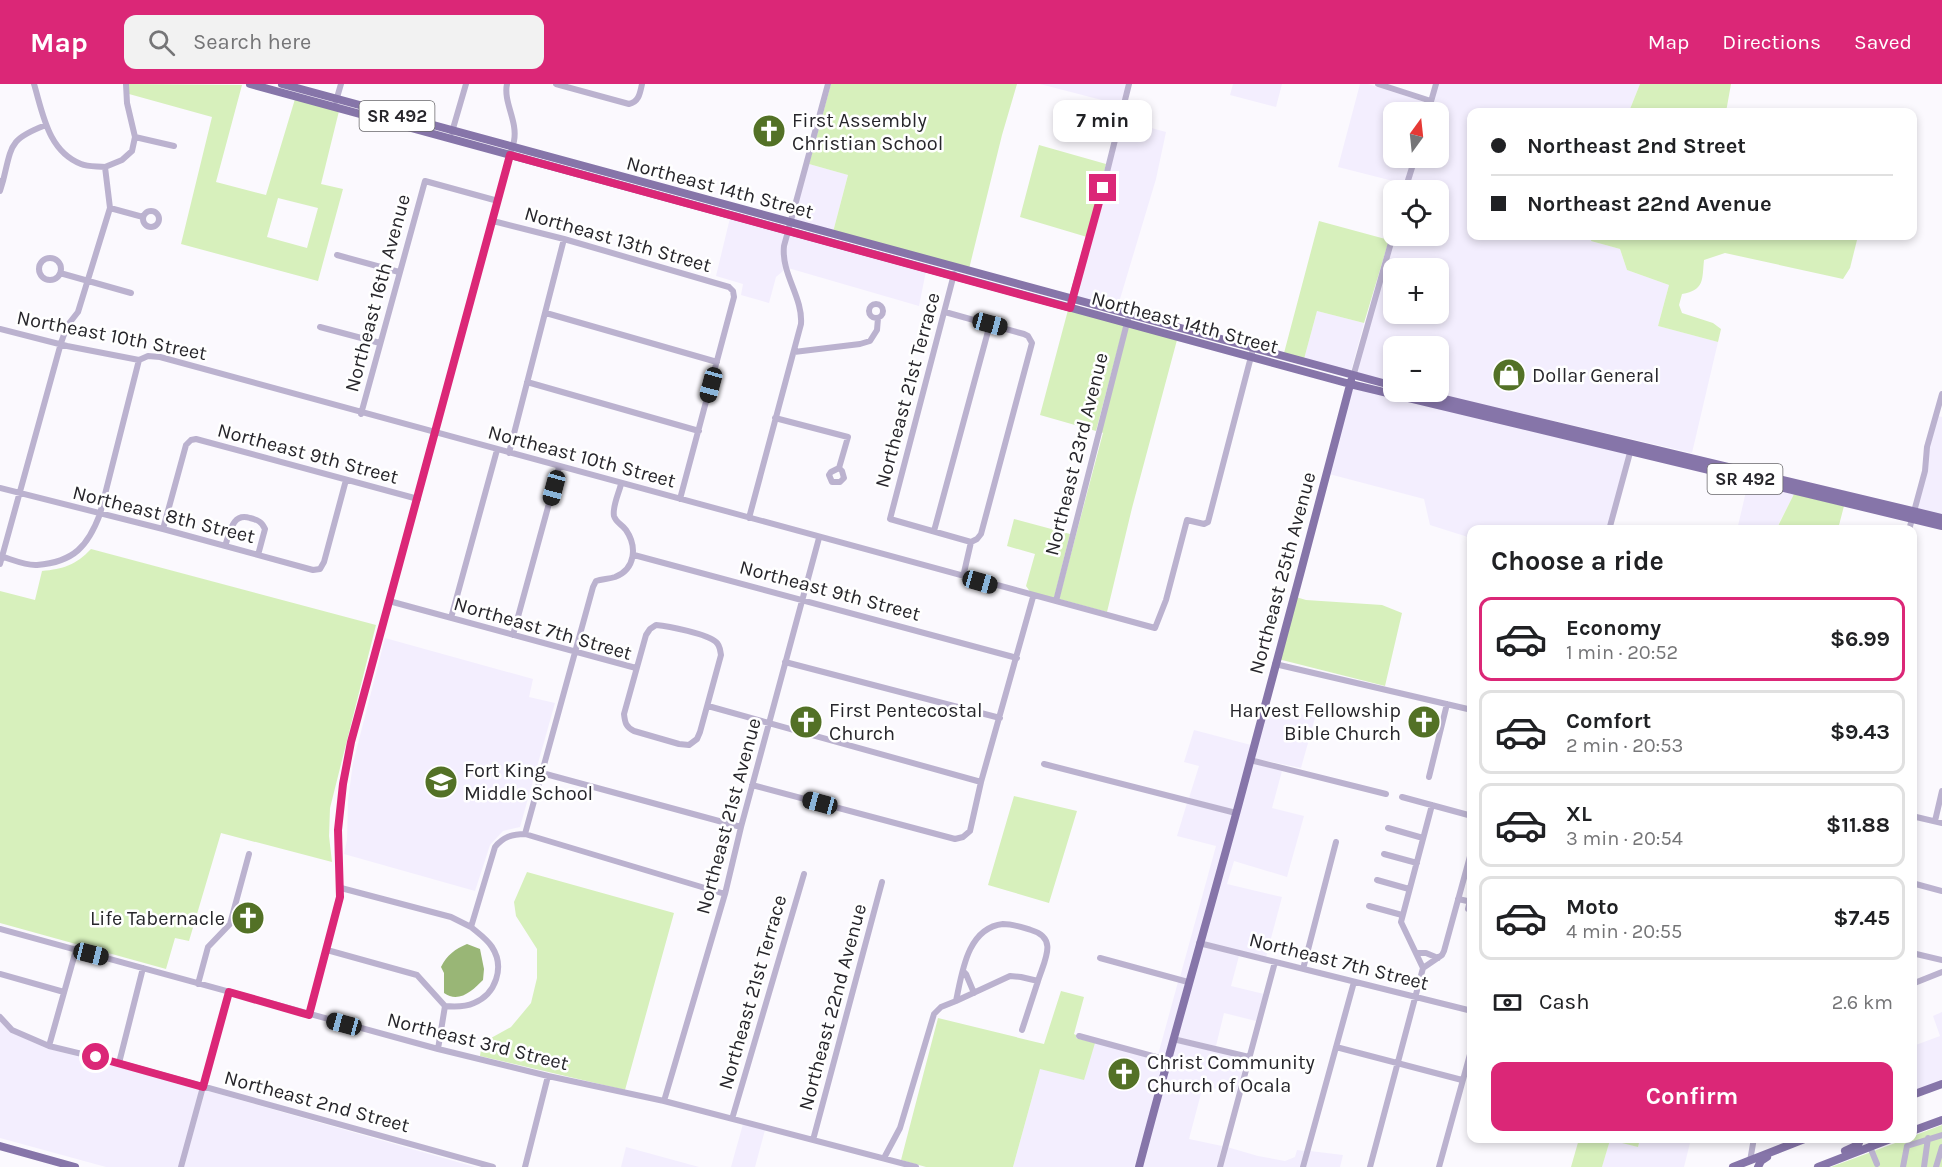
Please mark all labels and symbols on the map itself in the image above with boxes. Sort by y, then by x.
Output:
road number: SR 492 [360,101,434,131]
callout: 7 min [1054,101,1152,143]
north arrow [1383,102,1449,168]
place label: First Assembly Christian School [792,109,943,155]
church icon: First Assembly Christian School [751,113,787,149]
street label: Northeast 14th Street [624,151,816,224]
route end [1089,174,1116,201]
street label: Northeast 16th Avenue [340,192,415,394]
street label: Northeast 13th Street [522,202,714,277]
street label: Northeast 14th Street [1089,286,1281,359]
street label: Northeast 21st Terrace [870,290,945,490]
street label: Northeast 10th Street [15,306,209,365]
car [970,311,1010,337]
street label: Northeast 23rd Avenue [1040,350,1113,558]
shop icon: Dollar General [1491,357,1527,393]
place label: Dollar General [1532,364,1660,387]
car [698,365,724,405]
street label: Northeast 9th Street [215,418,401,489]
street label: Northeast 10th Street [486,420,679,493]
road number: SR 492 [1708,464,1782,494]
car [541,468,567,508]
street label: Northeast 25th Avenue [1244,469,1321,677]
street label: Northeast 8th Street [70,481,258,548]
street label: Northeast 9th Street [737,555,923,626]
car [960,568,1000,596]
street label: Northeast 7th Street [451,592,635,665]
place label: First Pentecostal Church [829,699,983,745]
place label: Harvest Fellowship Bible Church [1229,699,1401,745]
church icon: First Pentecostal Church [788,704,824,740]
church icon: Harvest Fellowship Bible Church [1406,704,1442,740]
street label: Northeast 21st Avenue [691,715,766,917]
place label: Fort King Middle School [464,759,593,805]
school or university icon: Fort King Middle School [423,764,459,800]
car [800,790,840,816]
street label: Northeast 21st Terrace [714,892,791,1092]
church icon: Life Tabernacle [230,900,266,936]
street label: Northeast 22nd Avenue [794,901,871,1113]
place label: Life Tabernacle [90,907,225,930]
street label: Northeast 7th Street [1247,928,1431,995]
car [71,941,111,967]
street label: Northeast 3rd Street [385,1008,571,1075]
car [324,1011,364,1037]
route start [82,1043,109,1070]
place label: Christ Community Church of Ocala [1147,1051,1315,1097]
church icon: Christ Community Church of Ocala [1106,1056,1142,1092]
street label: Northeast 2nd Street [222,1066,412,1137]

